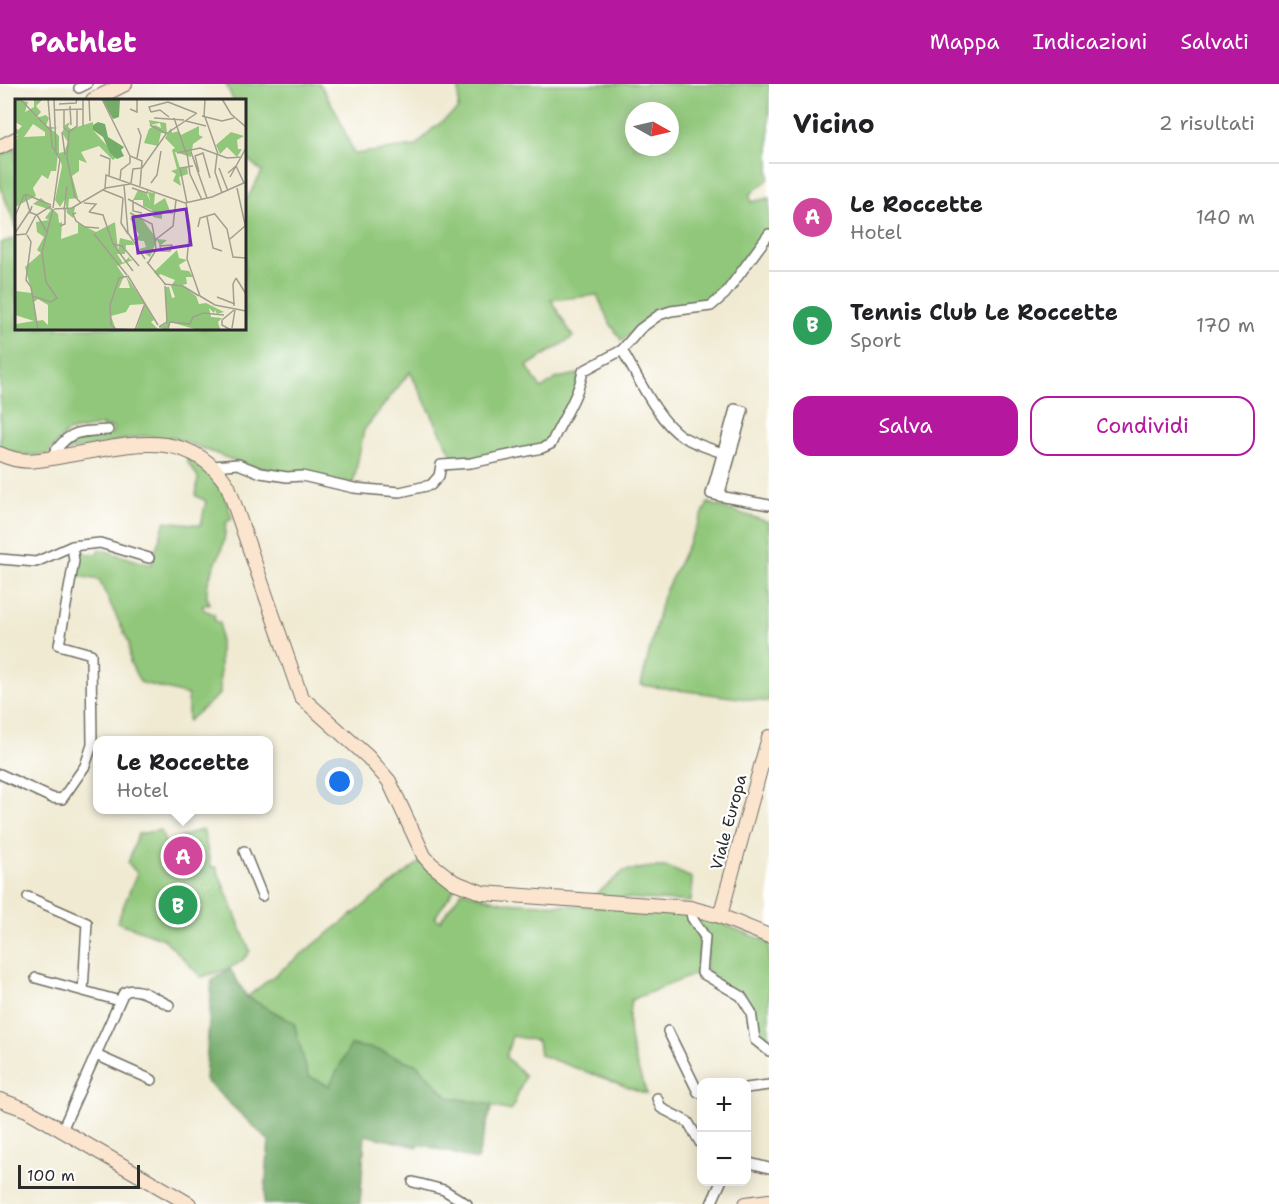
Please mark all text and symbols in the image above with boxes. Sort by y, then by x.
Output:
text: Pathlet [30,23,137,61]
text: Mappa [930,28,1000,56]
text: Indicazioni [1033,28,1147,56]
text: Salvati [1180,28,1249,56]
inset map [15,99,246,330]
north arrow [625,102,679,156]
text: Vicino [793,106,875,141]
text: 2 risultati [1159,110,1255,136]
text: Le Roccette [850,190,983,219]
text: A [805,204,820,230]
text: 140 m [1196,204,1255,230]
text: Hotel [850,219,902,245]
text: Tennis Club Le Roccette [850,298,1118,327]
text: B [806,312,819,338]
text: 170 m [1196,312,1255,338]
text: Sport [850,327,901,353]
button: Salva [793,396,1018,456]
button: Condividi [1030,396,1255,456]
popup [93,736,273,814]
text: Le Roccette [116,748,250,777]
your location [325,767,354,796]
street label: Viale Europa [706,772,751,872]
text: Hotel [116,777,168,803]
pin: A [164,834,202,878]
pin: B [158,882,198,928]
map controls [697,1078,751,1186]
button: + [697,1078,751,1132]
button: − [697,1132,751,1186]
scale bar [18,1162,140,1190]
text: 100 m [27,1165,75,1186]

